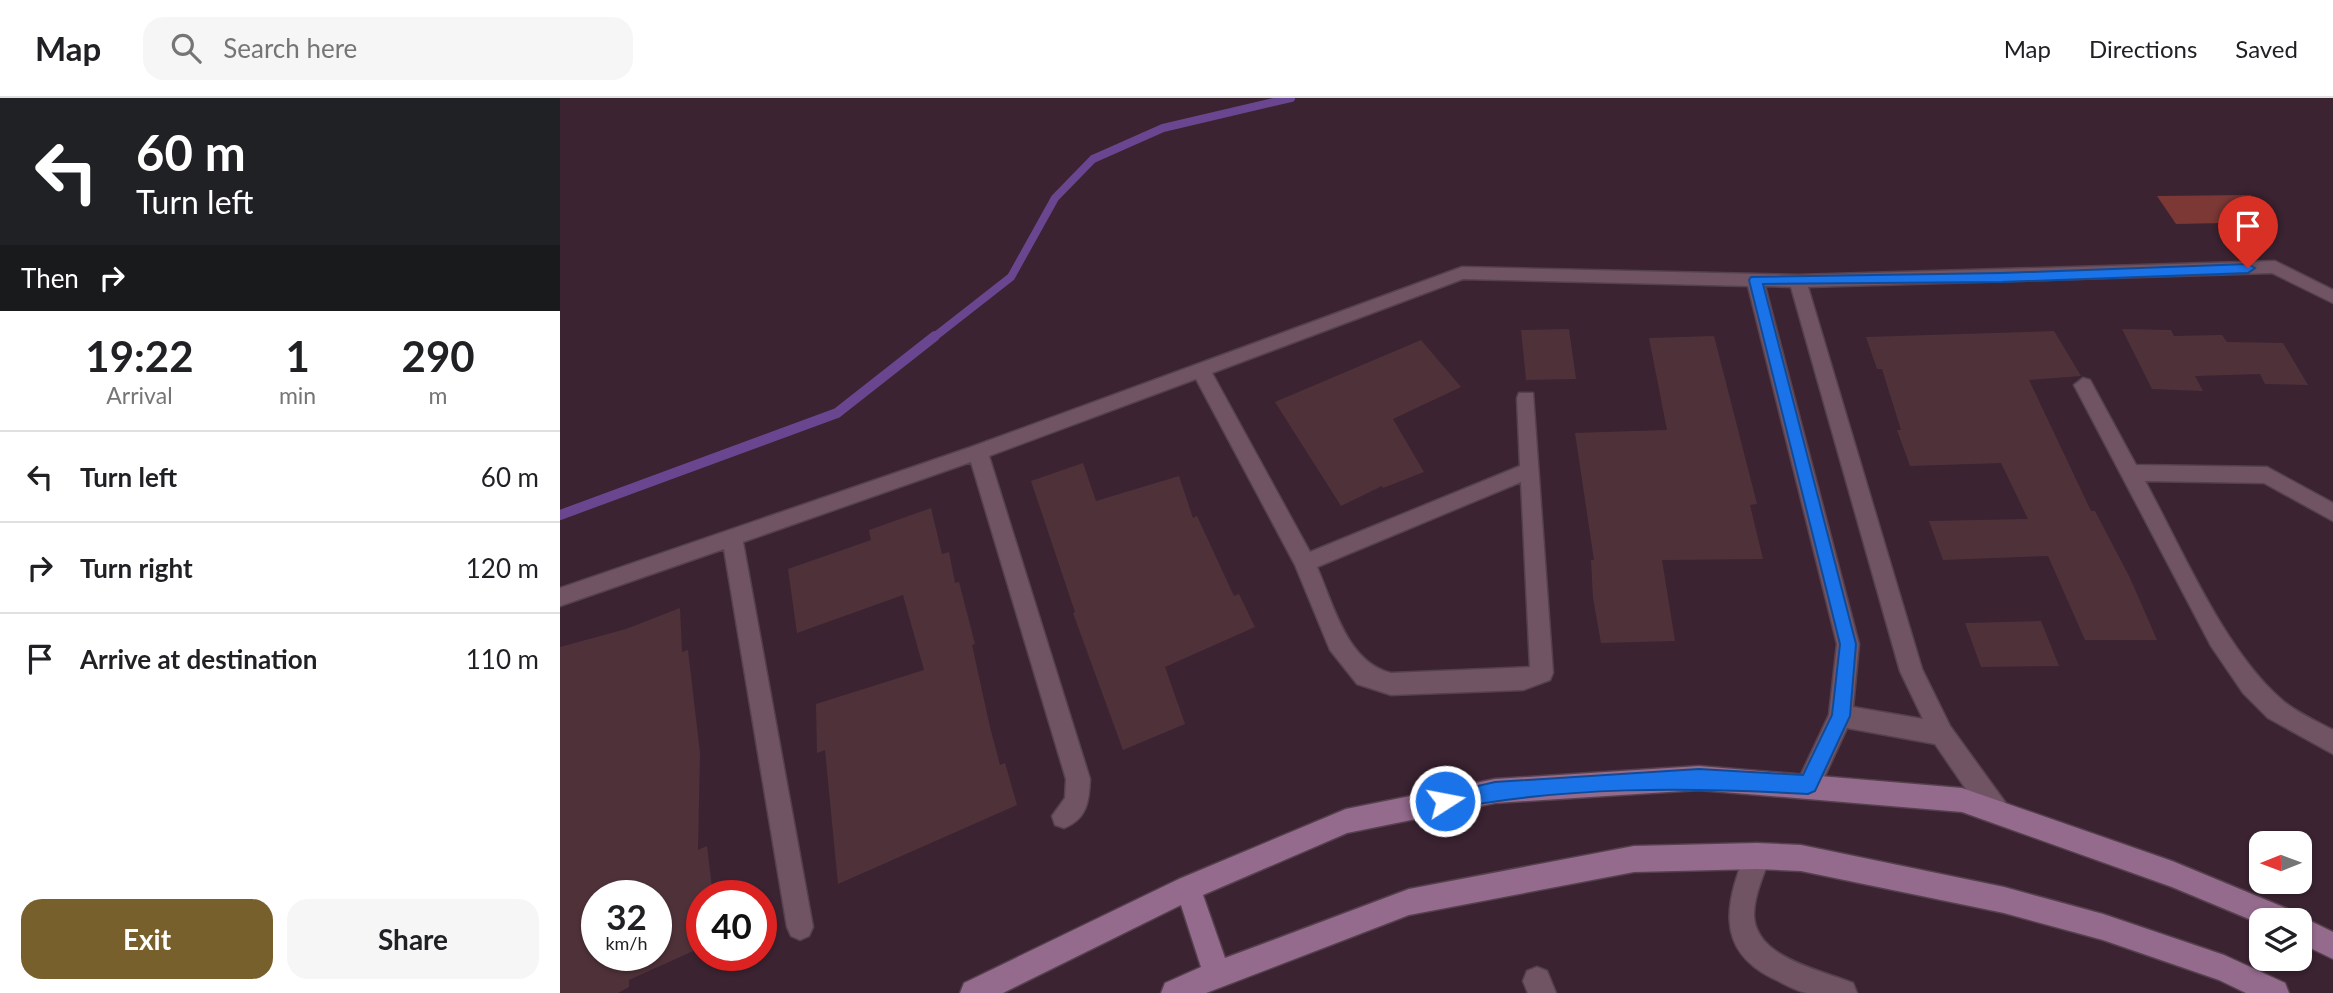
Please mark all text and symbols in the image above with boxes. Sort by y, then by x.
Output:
search box [143,17,633,80]
text: Map [35,28,101,68]
icon: search [167,29,205,67]
text: Search here [223,32,357,64]
text: Map [2004,34,2051,63]
text: Directions [2089,34,2197,63]
text: Saved [2235,34,2298,63]
text: 60 m [136,123,246,181]
icon: left [21,126,112,217]
text: Turn left [136,182,253,221]
pin [2218,196,2278,268]
icon: arrive [2229,207,2267,245]
icon: right [93,259,131,297]
text: Then [21,262,79,294]
text: 19:22 [85,331,194,381]
text: 1 [285,331,310,381]
text: 290 [402,331,475,381]
text: Arrival [106,381,173,409]
text: min [279,381,316,409]
text: m [429,381,448,409]
icon: left [21,458,59,496]
text: Turn left [80,461,177,493]
text: 60 m [481,461,539,493]
icon: right [21,549,59,587]
text: Turn right [80,552,193,584]
text: 120 m [466,552,539,584]
icon: arrive [21,640,59,678]
text: Arrive at destination [80,643,317,675]
text: 110 m [466,643,539,675]
position arrow [1408,764,1482,838]
north arrow [2249,831,2312,894]
map controls [2249,831,2312,971]
speed limit sign: 40 [686,880,777,971]
text: 32 [606,895,647,937]
button: Exit [21,899,273,979]
button: Share [287,899,539,979]
button: layers [2249,908,2312,971]
text: km/h [605,932,648,954]

